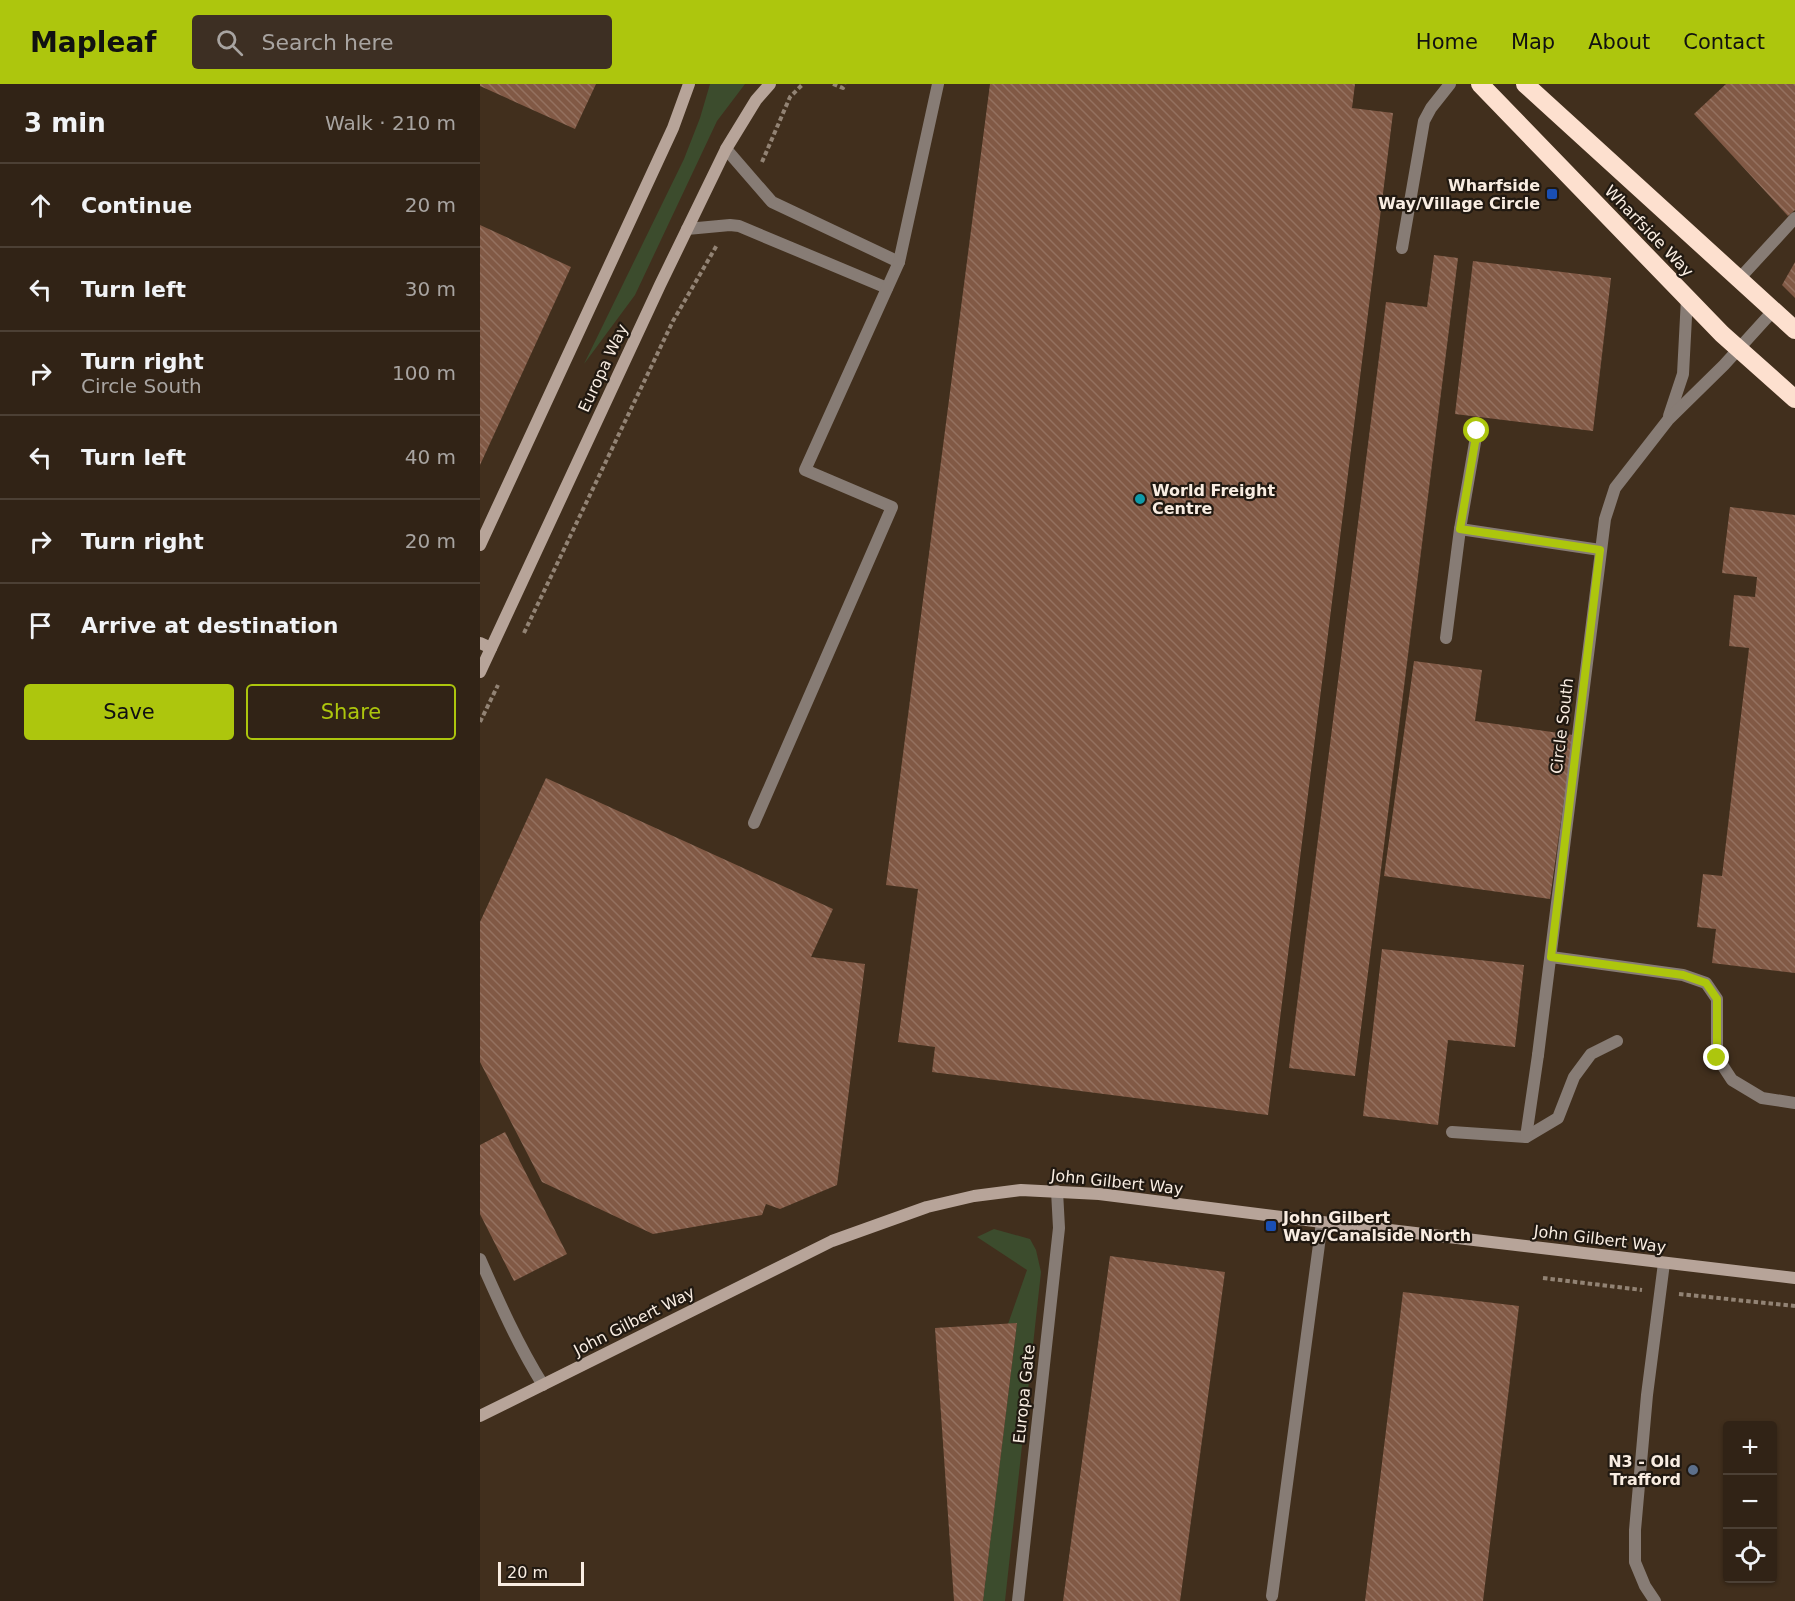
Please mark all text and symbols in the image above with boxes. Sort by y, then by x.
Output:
search box [192,15,612,69]
text: Mapleaf [30,26,156,59]
icon: search [213,26,246,59]
text: Search here [261,30,394,55]
text: Home [1416,30,1478,54]
text: Map [1511,30,1555,54]
text: About [1588,30,1650,54]
text: Contact [1683,30,1765,54]
text: 3 min [24,108,106,138]
text: Walk · 210 m [325,111,456,135]
place label: Wharfside Way/Village Circle [1378,176,1540,213]
street label: Wharfside Way [1601,181,1697,281]
marker: Wharfside Way/Village Circle [1545,187,1559,201]
icon: ahead [24,189,57,222]
text: Continue [81,193,192,218]
text: 20 m [405,193,456,217]
icon: left [24,273,57,306]
text: Turn left [81,277,186,302]
text: 30 m [405,277,456,301]
street label: Europa Way [574,321,632,415]
text: Turn right [81,349,204,374]
icon: right [24,357,57,390]
text: 100 m [392,361,456,385]
text: Circle South [81,374,202,398]
route start [1463,417,1489,443]
icon: left [24,441,57,474]
text: Turn left [81,445,186,470]
text: 40 m [405,445,456,469]
place label: World Freight Centre [1152,481,1275,518]
marker: World Freight Centre [1133,492,1147,506]
icon: right [24,525,57,558]
text: Turn right [81,529,204,554]
text: 20 m [405,529,456,553]
icon: arrive [24,609,57,642]
text: Arrive at destination [81,613,338,638]
street label: Circle South [1547,677,1577,775]
button: Save [24,684,234,740]
button: Share [246,684,456,740]
route end [1703,1044,1729,1070]
street label: John Gilbert Way [1049,1165,1184,1198]
place label: John Gilbert Way/Canalside North [1282,1208,1471,1245]
marker: John Gilbert Way/Canalside North [1264,1219,1278,1233]
street label: John Gilbert Way [1532,1221,1667,1257]
street label: John Gilbert Way [569,1282,698,1360]
street label: Europa Gate [1009,1343,1039,1445]
map controls [1723,1421,1777,1583]
button: + [1723,1421,1777,1475]
place label: N3 - Old Trafford [1608,1452,1681,1489]
marker: N3 - Old Trafford [1686,1463,1700,1477]
button: − [1723,1475,1777,1529]
button: locate [1723,1529,1777,1583]
scale bar [498,1559,584,1586]
text: 20 m [507,1563,548,1582]

